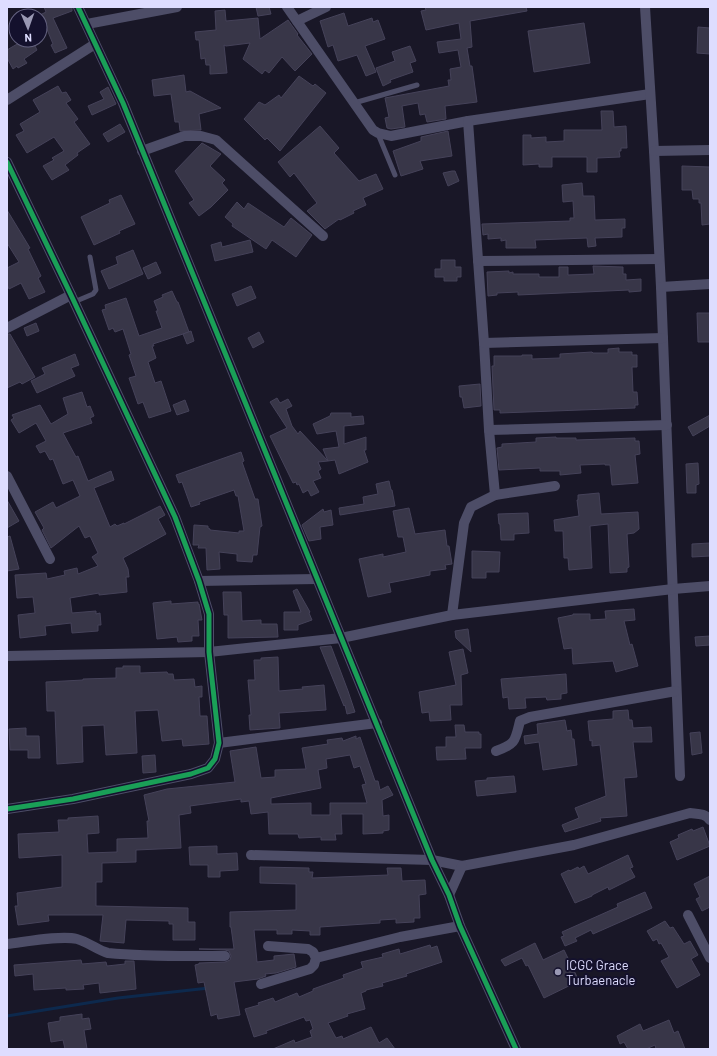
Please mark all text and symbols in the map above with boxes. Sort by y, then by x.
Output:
north arrow [8,8,48,48]
text: N [24,32,32,45]
place label: ICGC Grace Turbaenacle [566,957,636,988]
marker: ICGC Grace Turbaenacle [553,967,563,977]

